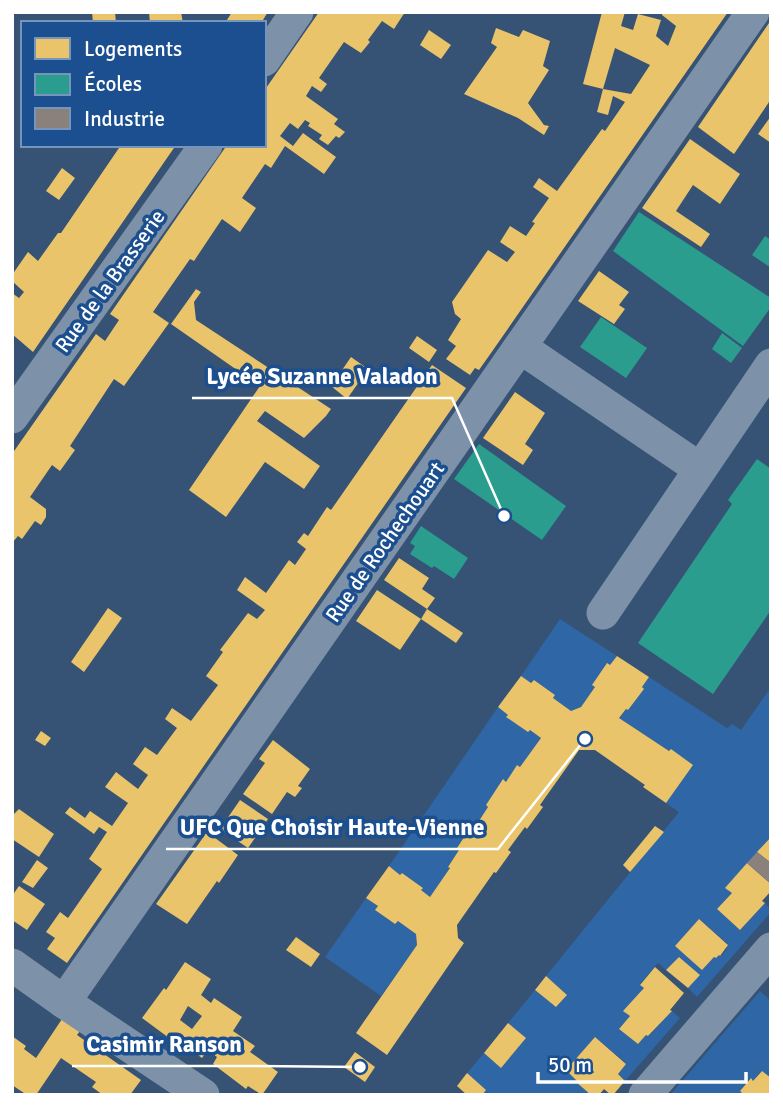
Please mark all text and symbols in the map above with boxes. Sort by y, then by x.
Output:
legend [21,21,266,147]
text: Logements [84,36,182,62]
text: Écoles [84,71,142,97]
text: Industrie [84,106,165,132]
street label: Rue de la Brasserie [49,204,171,358]
callout: Lycée Suzanne Valadon [192,354,452,398]
text: Lycée Suzanne Valadon [206,362,438,391]
street label: Rue de Rochechouart [320,457,450,627]
callout: UFC Que Choisir Haute-Vienne [166,805,498,849]
text: UFC Que Choisir Haute-Vienne [180,813,484,842]
callout: Casimir Ranson [72,1022,256,1066]
text: Casimir Ranson [86,1030,242,1059]
scale bar [538,1040,746,1084]
text: 50 m [548,1052,592,1078]

